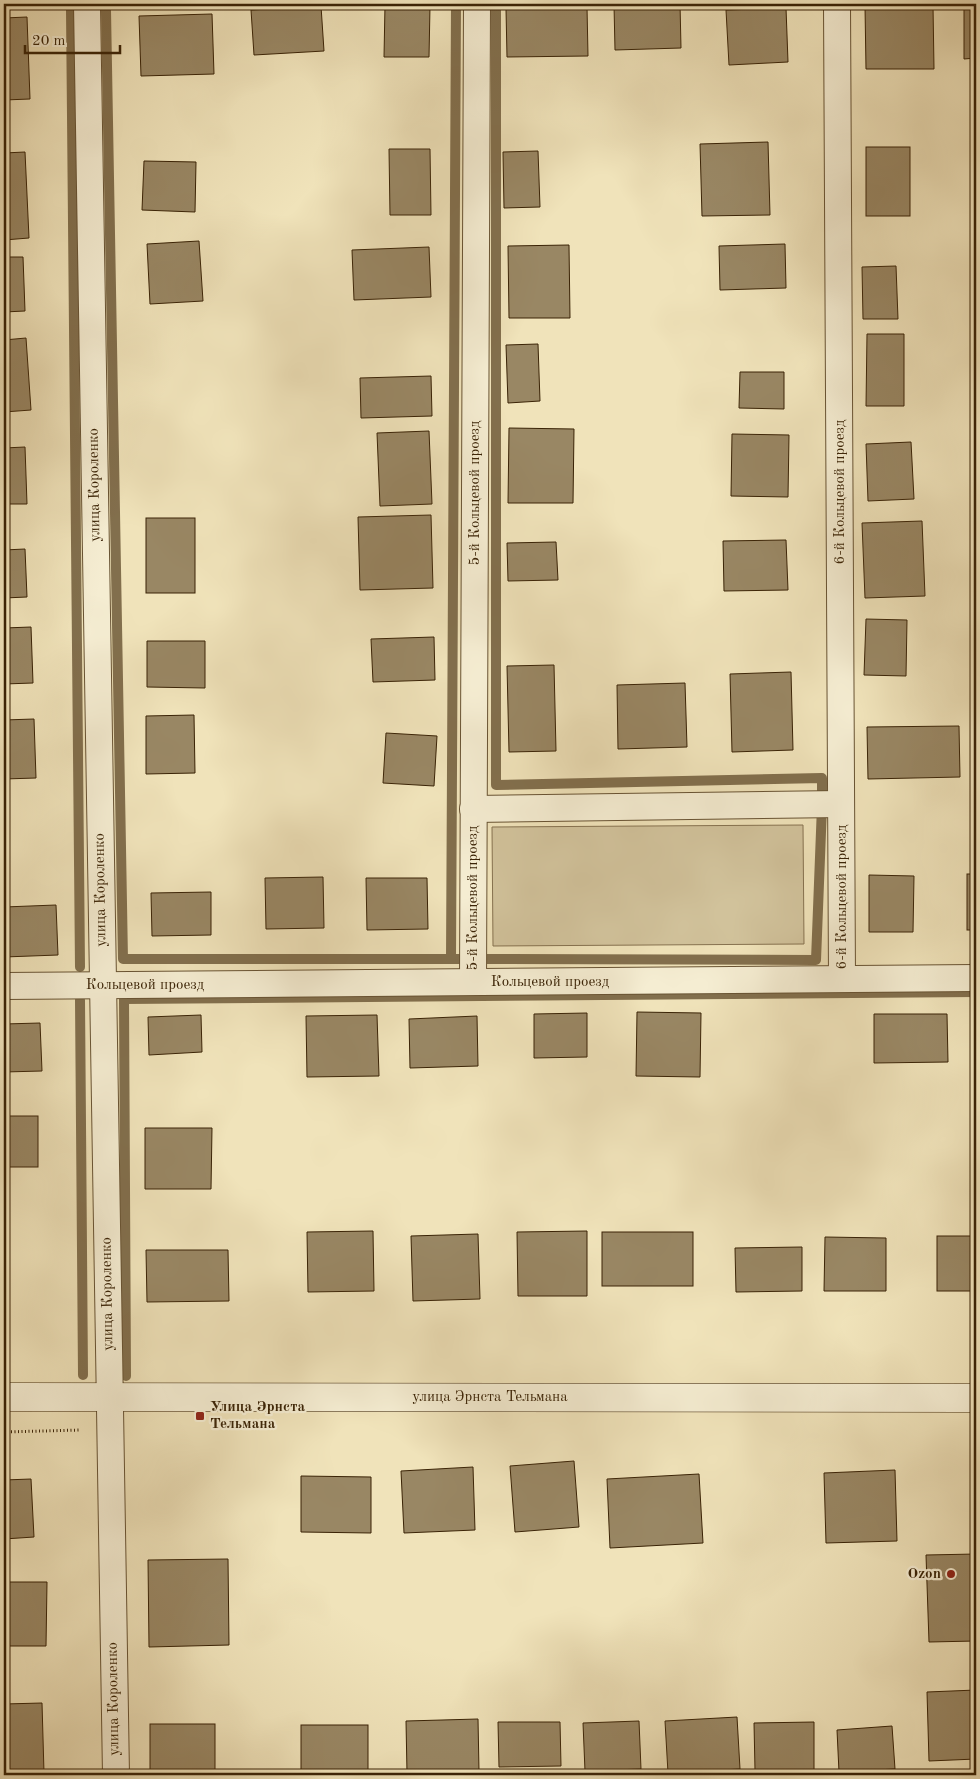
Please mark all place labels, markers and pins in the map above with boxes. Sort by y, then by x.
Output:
place label: Улица Эрнста Тельмана [210,1400,305,1432]
marker: Улица Эрнста Тельмана [194,1410,206,1422]
place label: Ozon [908,1567,941,1582]
marker: Ozon [945,1568,957,1580]

